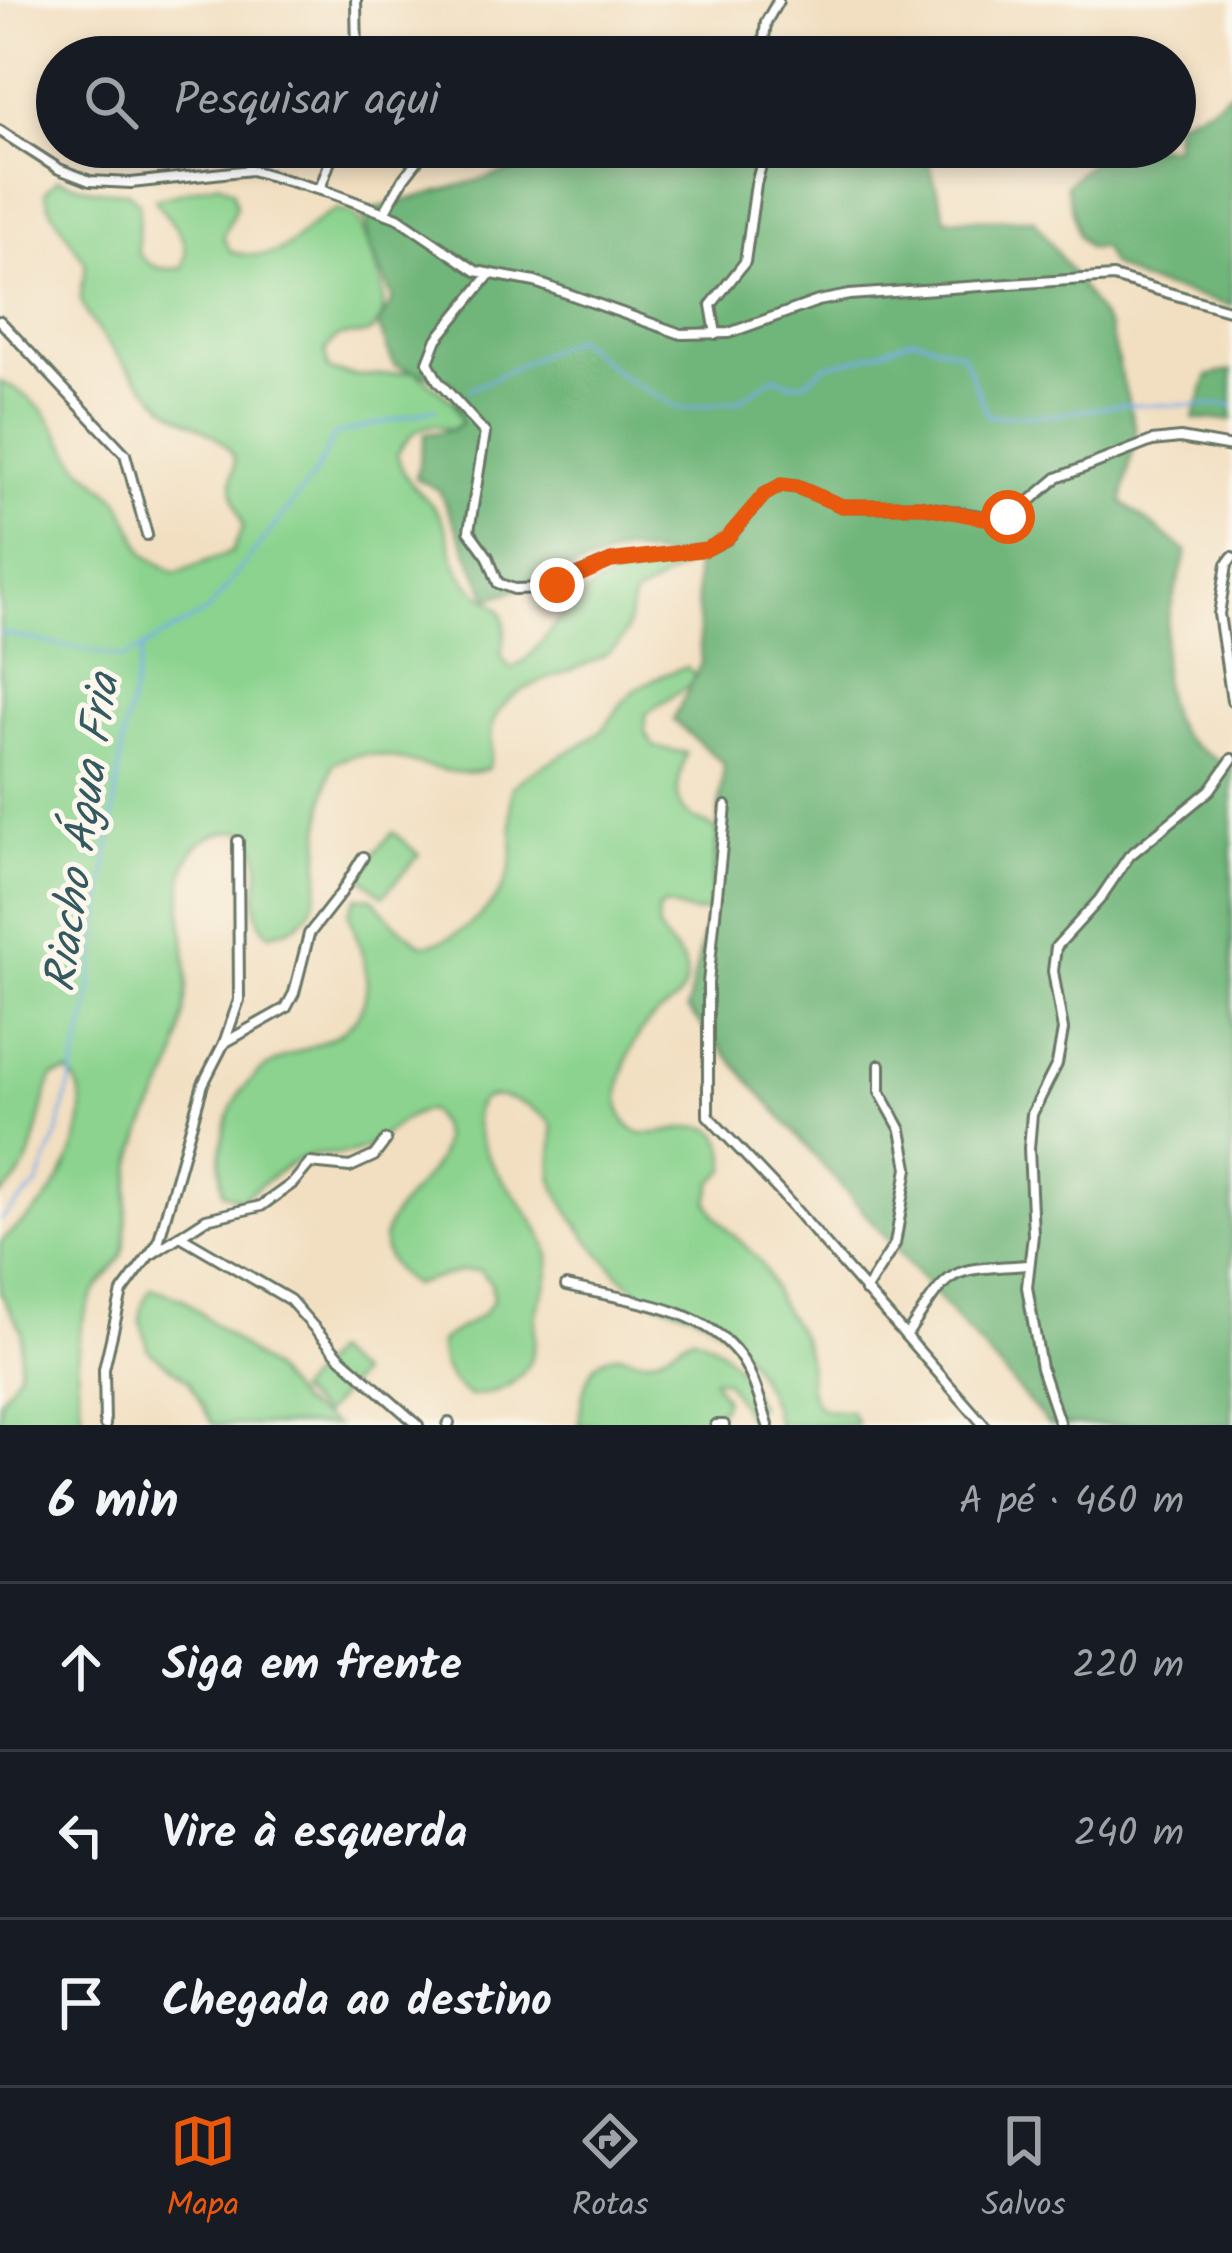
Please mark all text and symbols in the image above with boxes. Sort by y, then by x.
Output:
search box [36,36,1196,168]
text: Pesquisar aqui [174,66,440,138]
icon: search [78,69,144,135]
route start [981,490,1035,544]
route end [530,558,584,612]
water label: Riacho Água Fria [26,666,142,997]
text: 6 min [48,1463,179,1544]
text: A pé · 460 m [959,1472,1184,1534]
text: Siga em frente [162,1631,462,1703]
icon: ahead [48,1634,114,1700]
text: 220 m [1072,1636,1184,1698]
text: Vire à esquerda [162,1799,468,1871]
icon: left [48,1802,114,1868]
text: 240 m [1074,1804,1184,1866]
text: Chegada ao destino [162,1967,552,2039]
icon: arrive [48,1970,114,2036]
tab: Mapa [166,2108,239,2233]
tab: Rotas [572,2108,649,2233]
tab: Salvos [982,2108,1066,2233]

